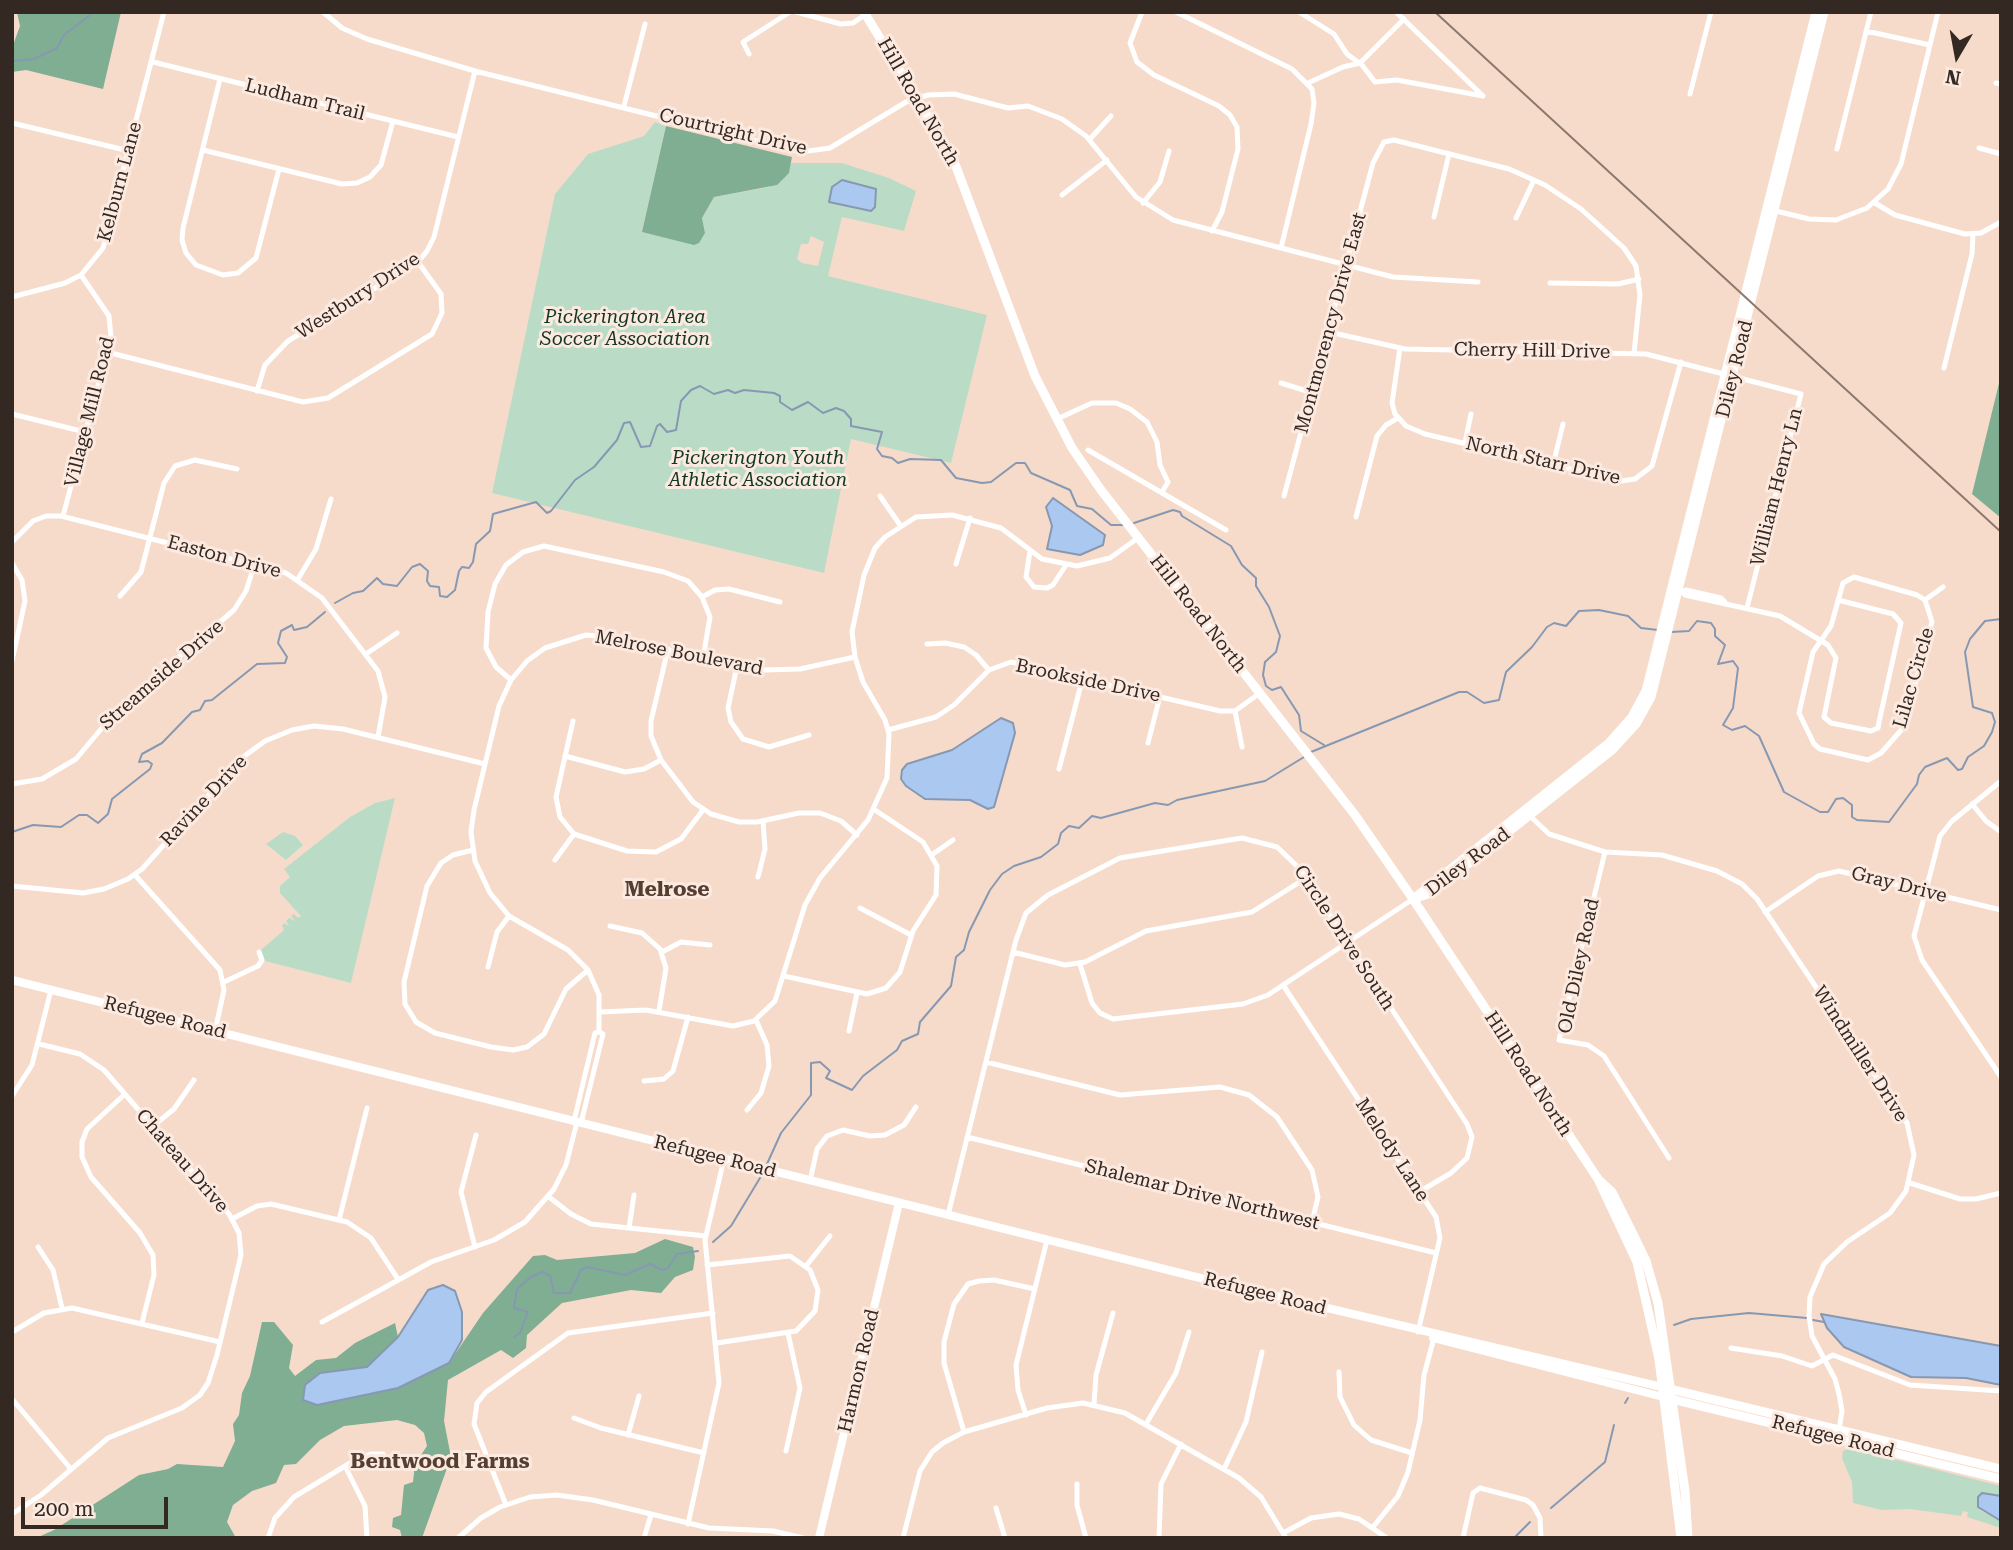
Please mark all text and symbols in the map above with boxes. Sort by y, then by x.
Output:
north arrow [1922,21,1992,91]
street label: Hill Road North [872,34,964,170]
text: N [1944,65,1962,90]
street label: Ludham Trail [243,74,367,126]
street label: Courtright Drive [657,104,809,160]
street label: Kelburn Lane [93,119,147,245]
street label: Montmorency Drive East [1290,210,1372,436]
street label: Westbury Drive [292,248,424,344]
park label: Pickerington Area Soccer Association [540,306,710,350]
street label: Diley Road [1712,318,1758,420]
street label: Village Mill Road [60,334,120,490]
street label: Cherry Hill Drive [1454,338,1610,364]
street label: William Henry Ln [1746,406,1808,568]
street label: North Starr Drive [1463,432,1623,490]
park label: Pickerington Youth Athletic Association [669,447,847,491]
street label: Easton Drive [165,531,283,583]
street label: Hill Road North [1145,550,1251,678]
street label: Streamside Drive [95,615,229,735]
street label: Lilac Circle [1889,625,1939,731]
street label: Melrose Boulevard [593,626,765,680]
street label: Brookside Drive [1013,655,1163,707]
street label: Ravine Drive [156,750,252,852]
street label: Diley Road [1421,823,1515,901]
street label: Circle Drive South [1289,861,1399,1015]
street label: Gray Drive [1849,862,1949,908]
district label: Melrose [624,877,710,903]
street label: Old Diley Road [1554,896,1604,1036]
street label: Windmiller Drive [1808,982,1912,1126]
street label: Refugee Road [101,992,229,1044]
street label: Hill Road North [1479,1007,1577,1141]
street label: Melody Lane [1350,1094,1434,1206]
street label: Chateau Drive [131,1105,233,1217]
street label: Refugee Road [651,1131,779,1183]
street label: Shalemar Drive Northwest [1082,1155,1322,1235]
street label: Refugee Road [1201,1268,1329,1320]
street label: Harmon Road [834,1307,884,1435]
street label: Refugee Road [1769,1411,1897,1463]
district label: Bentwood Farms [350,1449,530,1475]
scale bar [24,1484,172,1528]
text: 200 m [34,1497,94,1521]

